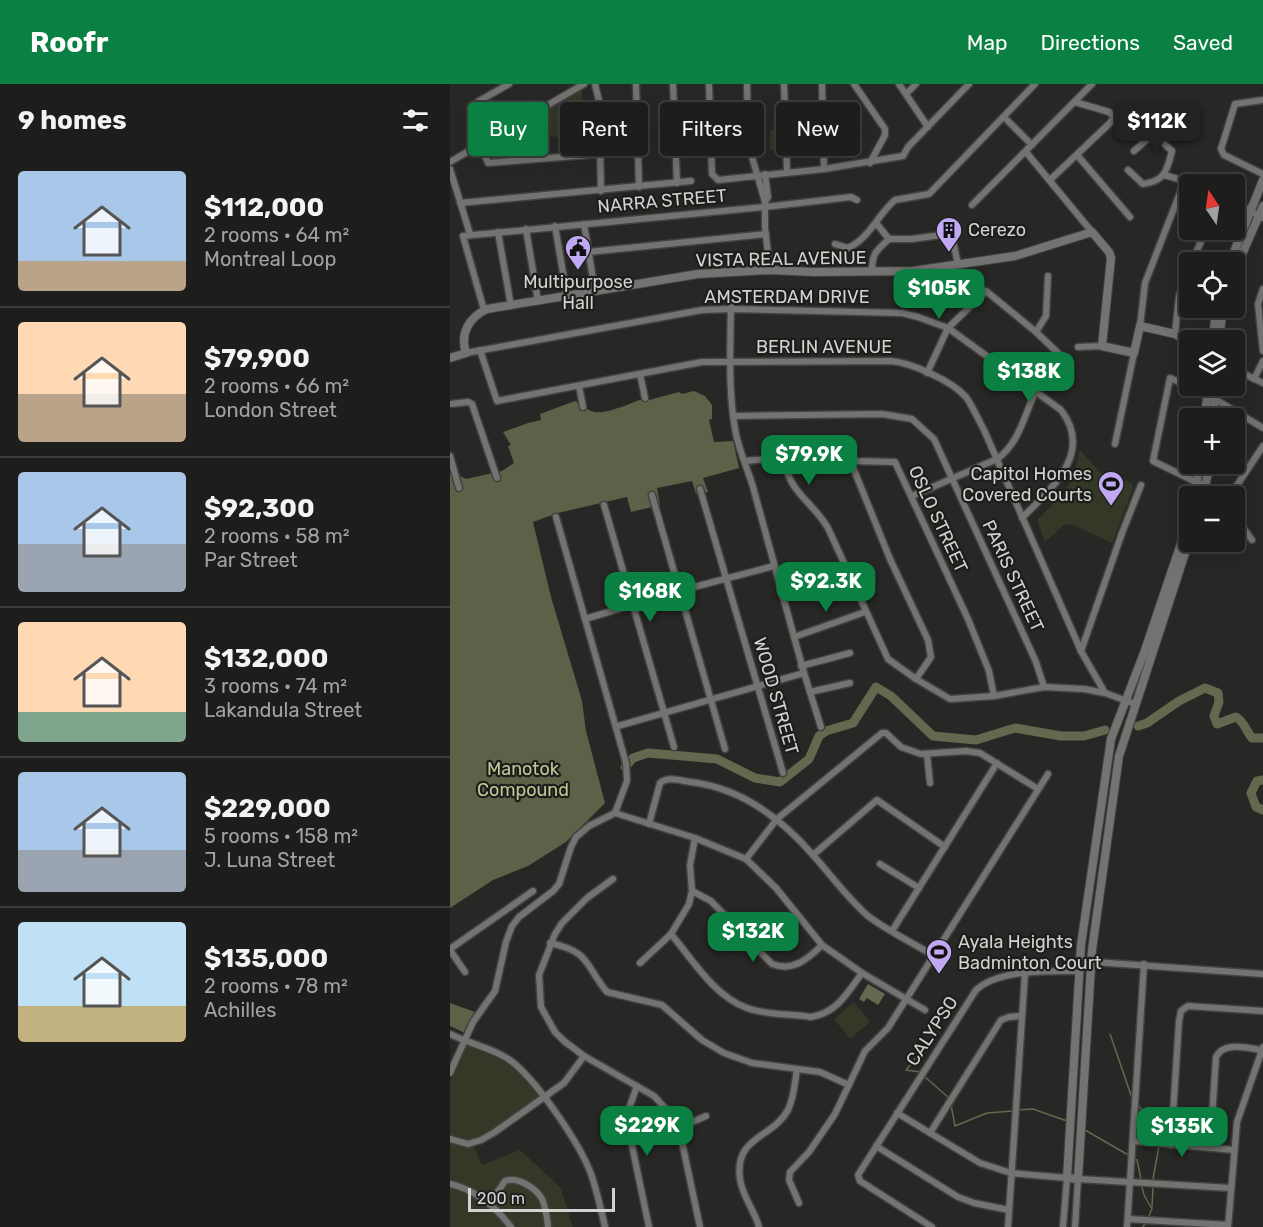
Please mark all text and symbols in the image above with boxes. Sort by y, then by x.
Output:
text: Roofr [30,26,108,59]
text: Map [967,30,1008,55]
text: Directions [1041,30,1140,55]
text: Saved [1173,30,1233,55]
chip: Buy [468,102,548,156]
chip: Rent [560,102,648,156]
chip: Filters [660,102,764,156]
chip: New [776,102,860,156]
pin: $112K [1115,102,1199,153]
icon: filters [399,104,432,137]
text: 9 homes [18,105,127,136]
text: $112K [1127,109,1187,133]
north arrow [1179,174,1245,240]
map controls [1179,174,1245,552]
street label: NARRA STREET [596,184,728,218]
text: $112,000 [204,192,324,223]
icon: home [66,195,138,267]
building icon: Cerezo [934,215,964,253]
place label: Cerezo [968,219,1026,241]
text: 2 rooms · 64 m² [204,223,349,247]
public building icon: Multipurpose Hall [563,233,593,271]
text: Montreal Loop [204,247,337,271]
street label: VISTA REAL AVENUE [695,247,867,271]
button: locate [1179,252,1245,318]
pin: $105K [897,269,981,320]
place label: Multipurpose Hall [523,271,633,314]
text: $105K [907,276,971,300]
street label: AMSTERDAM DRIVE [704,286,870,308]
button: layers [1179,330,1245,396]
street label: BERLIN AVENUE [756,336,892,358]
text: $79,900 [204,343,310,374]
icon: home [66,346,138,418]
pin: $138K [987,352,1071,403]
text: $138K [997,359,1061,383]
text: 2 rooms · 66 m² [204,374,349,398]
text: London Street [204,398,337,422]
button: + [1179,408,1245,474]
pin: $79.9K [760,435,858,486]
text: $79.9K [775,442,843,466]
street label: OSLO STREET [904,462,972,576]
place label: Capitol Homes Covered Courts [962,463,1092,506]
sports icon: Capitol Homes Covered Courts [1096,469,1126,507]
button: − [1179,486,1245,552]
text: $92,300 [204,493,315,524]
icon: home [66,496,138,568]
street label: PARIS STREET [978,517,1048,635]
text: 2 rooms · 58 m² [204,524,350,548]
text: Par Street [204,548,298,572]
pin: $92.3K [777,562,875,613]
text: $92.3K [790,569,862,593]
pin: $168K [608,572,692,623]
text: $168K [618,579,682,603]
street label: WOOD STREET [749,635,803,757]
text: $132,000 [204,643,328,674]
icon: home [66,646,138,718]
text: 3 rooms · 74 m² [204,674,347,698]
text: Lakandula Street [204,698,362,722]
park label: Manotok Compound [477,758,569,801]
text: $229,000 [204,793,331,824]
icon: home [66,796,138,868]
text: 5 rooms · 158 m² [204,824,358,848]
text: J. Luna Street [204,848,335,872]
pin: $132K [711,912,795,963]
text: $132K [722,919,784,943]
place label: Ayala Heights Badminton Court [958,931,1102,974]
sports icon: Ayala Heights Badminton Court [924,937,954,975]
text: $135,000 [204,943,328,974]
icon: home [66,946,138,1018]
text: 2 rooms · 78 m² [204,974,348,998]
street label: CALYPSO [901,992,963,1070]
text: Achilles [204,998,276,1022]
pin: $229K [605,1106,689,1157]
pin: $135K [1140,1107,1224,1158]
text: $229K [614,1113,680,1137]
text: $135K [1151,1114,1213,1138]
scale bar [468,1185,615,1212]
text: 200 m [477,1189,525,1208]

